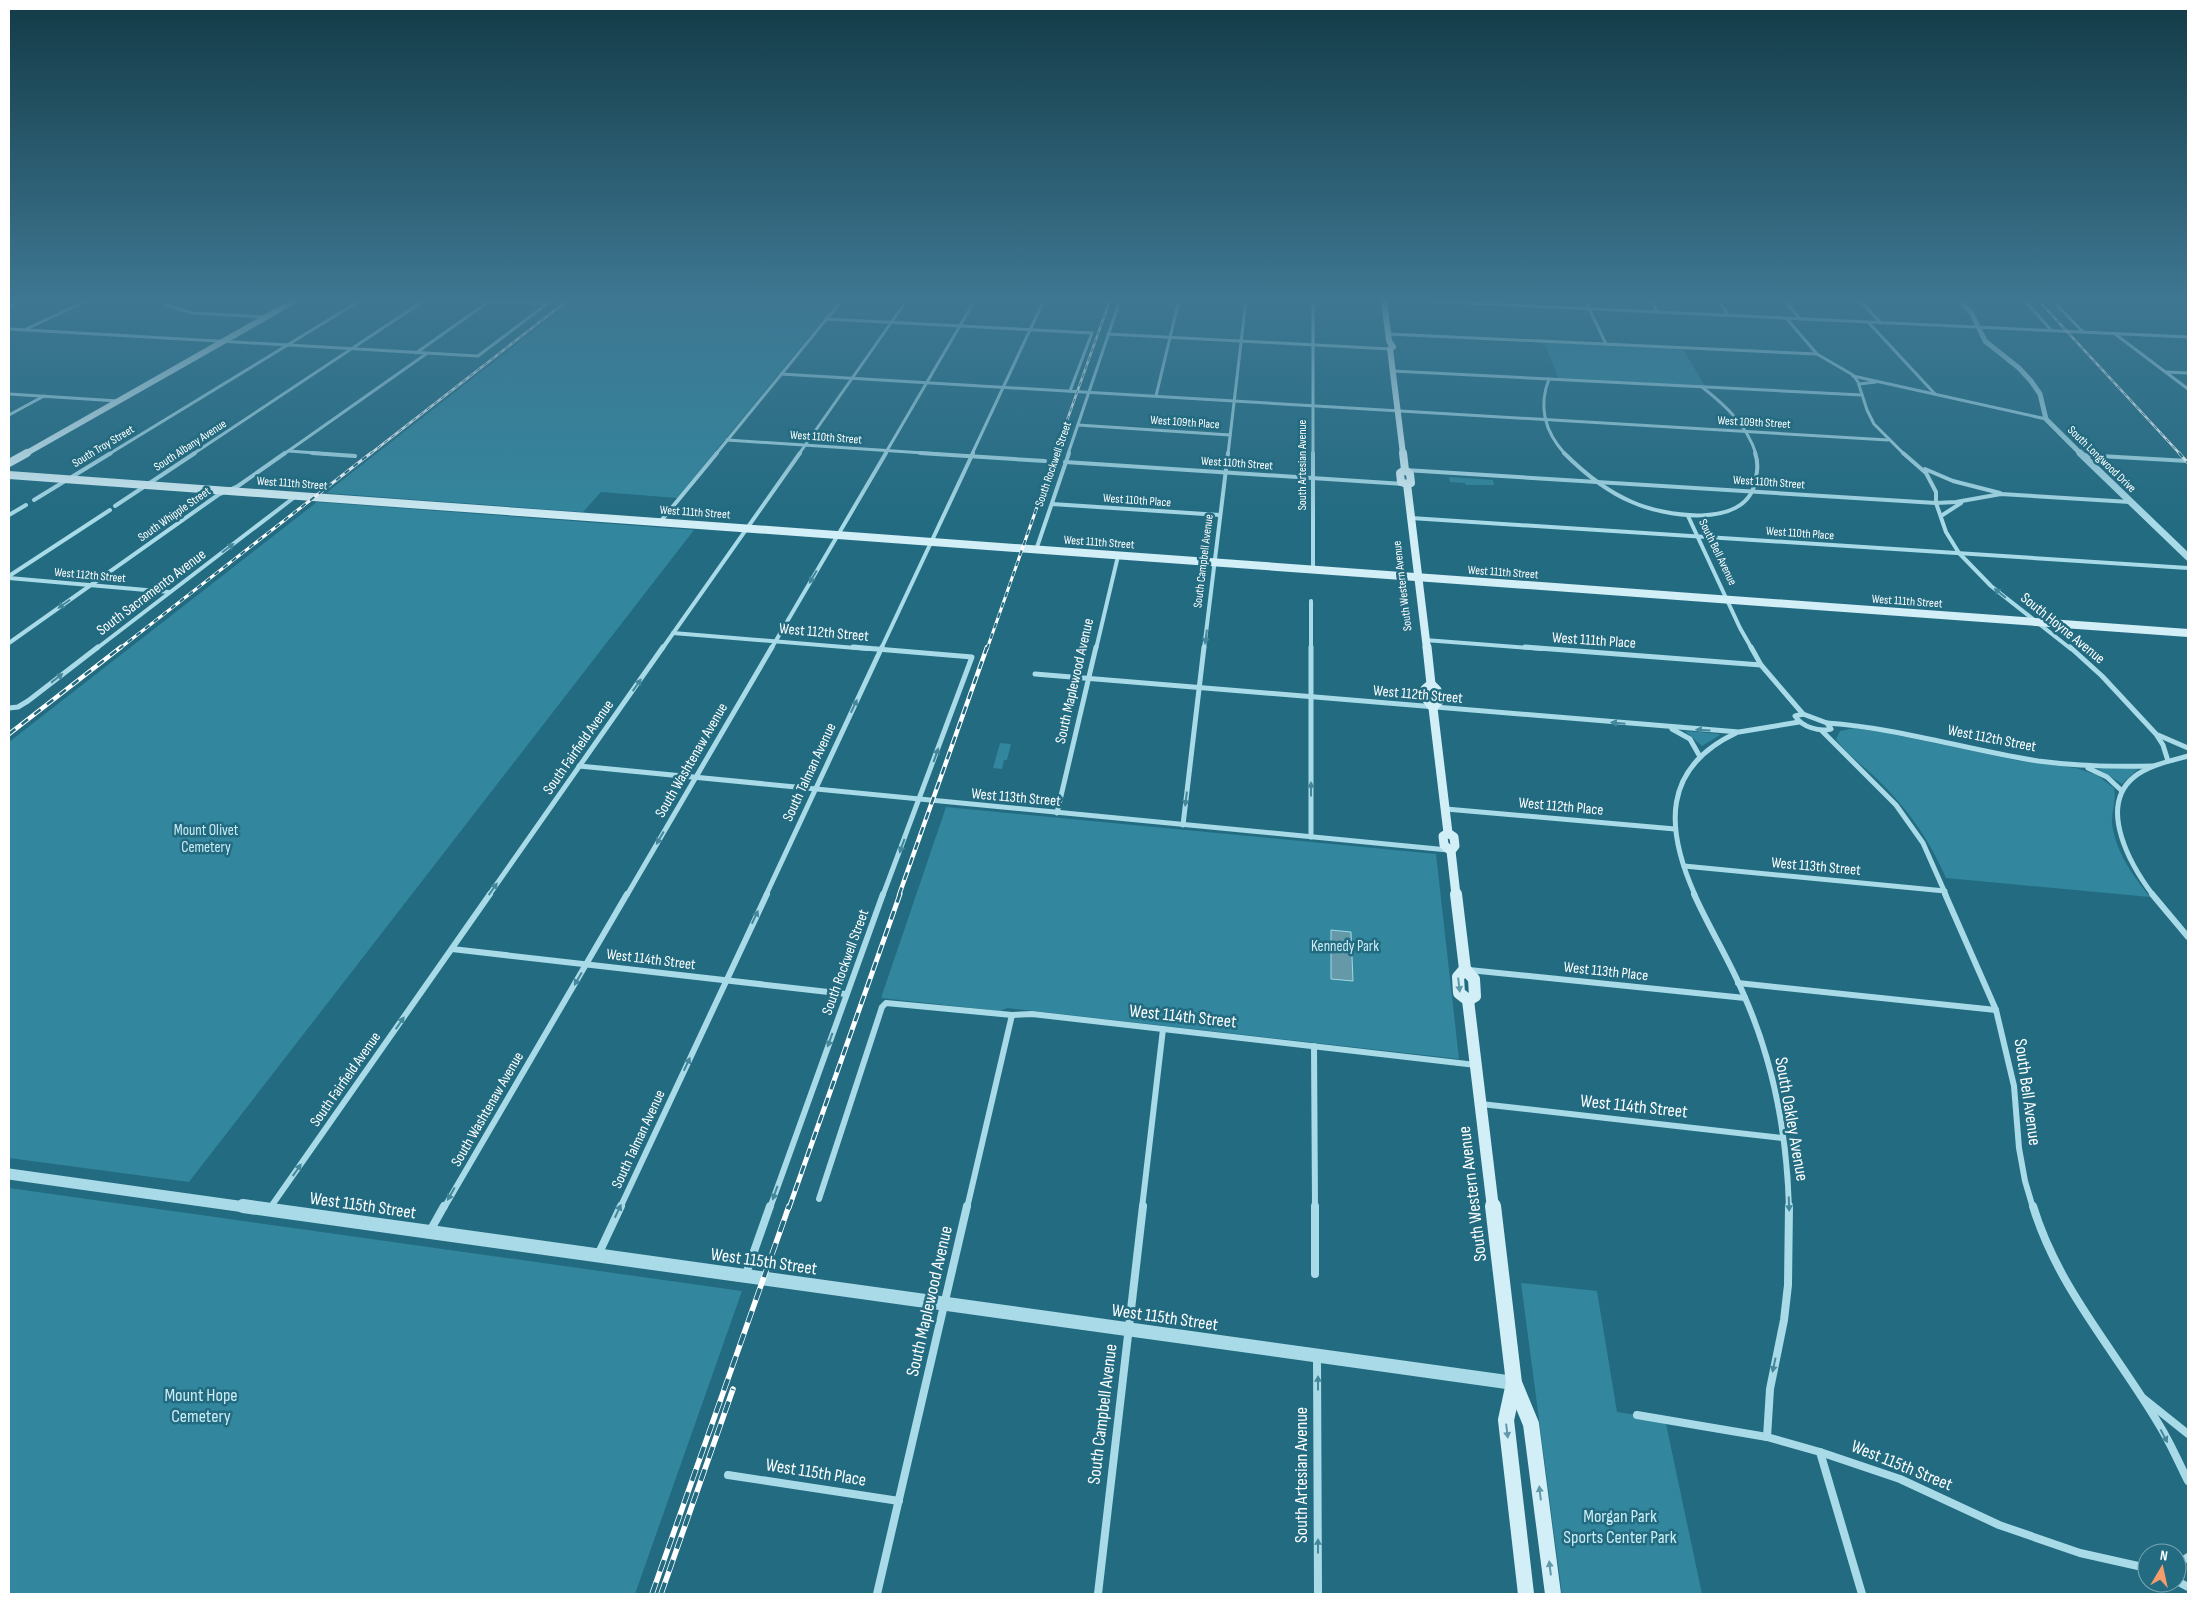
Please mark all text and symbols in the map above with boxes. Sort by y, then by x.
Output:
street label: West 109th Place [1150,413,1220,432]
street label: West 109th Street [1717,413,1791,432]
street label: South Albany Avenue [151,416,230,475]
street label: South Rockwell Street [1032,419,1075,509]
street label: South Artesian Avenue [1295,419,1310,510]
street label: South Troy Street [69,422,137,471]
street label: South Longwood Drive [2064,423,2139,496]
street label: West 110th Street [789,428,863,448]
street label: West 110th Street [1200,454,1274,474]
street label: West 110th Street [1732,473,1806,493]
street label: West 111th Street [256,474,328,493]
street label: South Whipple Street [135,484,214,545]
street label: West 110th Place [1102,491,1172,510]
street label: West 111th Street [659,503,731,522]
street label: South Campbell Avenue [1190,513,1217,609]
street label: South Bell Avenue [1695,517,1740,588]
street label: West 110th Place [1765,524,1835,543]
street label: West 111th Street [1063,533,1135,552]
street label: South Western Avenue [1389,540,1415,632]
one-way arrow [221,542,234,553]
street label: South Sacramento Avenue [93,545,210,640]
street label: West 111th Street [1467,563,1539,582]
street label: West 112th Street [54,565,127,586]
one-way arrow [808,571,817,584]
one-way arrow [1994,587,2007,598]
street label: South Hoyne Avenue [2017,588,2109,668]
street label: West 111th Street [1871,592,1943,611]
one-way arrow [57,599,70,609]
street label: South Maplewood Avenue [1051,617,1098,746]
street label: West 112th Street [778,619,870,646]
street label: West 111th Place [1552,628,1636,653]
one-way arrow [1202,630,1210,646]
one-way arrow [50,673,64,683]
one-way arrow [632,678,642,691]
street label: West 112th Street [1372,681,1464,708]
street label: South Fairfield Avenue [539,696,618,798]
street label: South Washtenaw Avenue [651,699,732,821]
one-way arrow [850,699,858,713]
one-way arrow [1610,719,1626,727]
street label: South Talman Avenue [778,720,841,825]
street label: West 112th Street [1946,721,2038,756]
one-way arrow [1695,725,1711,733]
one-way arrow [933,747,940,762]
one-way arrow [1307,780,1315,796]
street label: West 113th Street [970,784,1062,811]
one-way arrow [1182,791,1190,807]
street label: West 112th Place [1518,793,1604,820]
park label: Mount Olivet Cemetery [174,821,239,857]
one-way arrow [655,832,664,845]
one-way arrow [898,839,906,854]
street label: West 113th Street [1770,853,1862,880]
one-way arrow [488,883,498,896]
street label: South Rockwell Street [818,906,874,1018]
one-way arrow [752,910,760,924]
park label: Kennedy Park [1311,937,1379,956]
street label: West 114th Street [605,945,697,974]
street label: West 113th Place [1563,958,1649,985]
one-way arrow [573,972,582,985]
one-way arrow [1455,978,1463,994]
street label: West 114th Street [1128,1000,1238,1033]
one-way arrow [395,1016,405,1029]
street label: South Fairfield Avenue [306,1028,385,1130]
one-way arrow [826,1033,834,1048]
street label: South Bell Avenue [2010,1037,2045,1147]
street label: South Washtenaw Avenue [447,1048,528,1170]
street label: South Oakley Avenue [1770,1055,1813,1183]
one-way arrow [683,1057,691,1071]
street label: South Talman Avenue [607,1087,670,1192]
street label: West 114th Street [1579,1090,1689,1123]
street label: South Western Avenue [1454,1125,1491,1263]
one-way arrow [292,1163,302,1177]
one-way arrow [771,1186,779,1201]
street label: West 115th Street [308,1188,418,1223]
one-way arrow [447,1188,456,1201]
one-way arrow [1786,1196,1794,1212]
one-way arrow [614,1204,623,1219]
street label: South Maplewood Avenue [902,1224,957,1378]
street label: West 115th Street [709,1244,819,1279]
street label: West 115th Street [1110,1300,1220,1335]
street label: South Campbell Avenue [1083,1343,1122,1486]
one-way arrow [1770,1357,1778,1372]
one-way arrow [1314,1375,1322,1391]
park label: Mount Hope Cemetery [164,1385,238,1427]
street label: South Artesian Avenue [1291,1407,1312,1543]
one-way arrow [1503,1423,1511,1439]
one-way arrow [2160,1429,2169,1442]
street label: West 115th Street [1848,1436,1956,1495]
street label: West 115th Place [764,1454,868,1491]
one-way arrow [1536,1485,1544,1501]
park label: Morgan Park Sports Center Park [1563,1506,1677,1548]
one-way arrow [1314,1537,1322,1553]
north arrow [2137,1543,2187,1593]
text: N [2159,1547,2169,1565]
one-way arrow [1546,1560,1554,1576]

